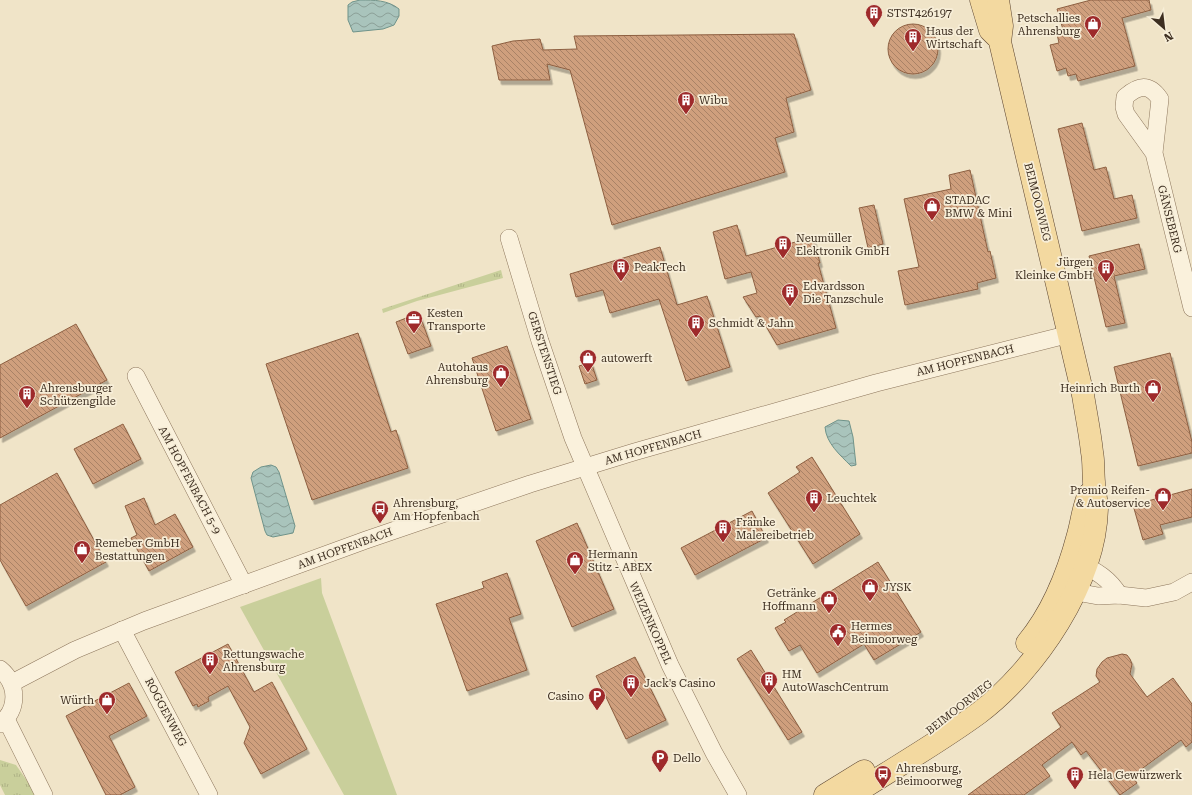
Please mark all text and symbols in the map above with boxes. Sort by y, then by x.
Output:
building icon: STST426197 [864,3,884,28]
place label: STST426197 [887,7,952,20]
north arrow [1144,8,1184,48]
place label: Petschallies Ahrensburg [1017,12,1081,38]
shop icon: Petschallies Ahrensburg [1083,14,1103,39]
place label: Haus der Wirtschaft [926,25,982,51]
building icon: Haus der Wirtschaft [903,27,923,52]
text: N [1161,29,1175,44]
building icon: Wibu [676,90,696,115]
place label: Wibu [699,94,728,107]
street label: BEIMOORWEG [1021,161,1054,243]
street label: GÄNSEBERG [1155,184,1185,255]
place label: STADAC BMW & Mini [945,194,1013,220]
shop icon: STADAC BMW & Mini [922,196,942,221]
place label: Neumüller Elektronik GmbH [796,232,890,258]
building icon: Neumüller Elektronik GmbH [773,234,793,259]
place label: Jürgen Kleinke GmbH [1015,256,1093,282]
building icon: PeakTech [611,257,631,282]
building icon: Jürgen Kleinke GmbH [1096,258,1116,283]
place label: PeakTech [634,261,686,274]
place label: Edvardsson Die Tanzschule [803,280,883,306]
building icon: Edvardsson Die Tanzschule [780,282,800,307]
place label: Kesten Transporte [427,307,486,333]
office icon: Kesten Transporte [404,309,424,334]
street label: GERSTENSTIEG [525,310,564,397]
building icon: Schmidt & Jahn [686,313,706,338]
place label: Schmidt & Jahn [709,317,794,330]
street label: AM HOPFENBACH [915,342,1015,379]
shop icon: autowerft [578,348,598,373]
place label: autowerft [601,352,652,365]
place label: Autohaus Ahrensburg [426,361,489,387]
shop icon: Autohaus Ahrensburg [491,363,511,388]
shop icon: Heinrich Burth [1143,378,1163,403]
place label: Ahrensburger Schützengilde [40,382,116,408]
place label: Heinrich Burth [1060,382,1140,395]
building icon: Ahrensburger Schützengilde [17,384,37,409]
street label: AM HOPFENBACH 5-9 [156,424,223,536]
street label: AM HOPFENBACH [603,427,703,468]
place label: Premio Reifen- & Autoservice [1070,484,1150,510]
shop icon: Premio Reifen- & Autoservice [1153,486,1173,511]
building icon: Leuchtek [804,488,824,513]
place label: Leuchtek [827,492,877,505]
place label: Ahrensburg, Am Hopfenbach [393,497,480,523]
bus stop icon: Ahrensburg, Am Hopfenbach [370,499,390,524]
place label: Främke Malereibetrieb [736,516,814,542]
building icon: Främke Malereibetrieb [713,518,733,543]
street label: AM HOPFENBACH [296,525,394,572]
place label: Remeber GmbH Bestattungen [95,537,180,563]
shop icon: Remeber GmbH Bestattungen [72,539,92,564]
place label: Hermann Stitz - ABEX [588,548,652,574]
shop icon: Hermann Stitz - ABEX [565,550,585,575]
shop icon: JYSK [860,577,880,602]
street label: WEIZENKOPPEL [626,580,675,667]
place label: JYSK [883,581,911,594]
place label: Getränke Hoffmann [762,587,816,613]
shop icon: Getränke Hoffmann [819,589,839,614]
place label: Hermes Beimoorweg [851,620,918,646]
public building icon: Hermes Beimoorweg [828,622,848,647]
place label: Rettungswache Ahrensburg [223,648,304,674]
building icon: Rettungswache Ahrensburg [200,650,220,675]
place label: HM AutoWaschCentrum [782,668,889,694]
building icon: HM AutoWaschCentrum [759,670,779,695]
building icon: Jack's Casino [621,673,641,698]
street label: ROGGENWEG [142,676,189,749]
place label: Jack's Casino [644,677,716,690]
street label: BEIMOORWEG [924,677,995,737]
parking icon: Casino [587,686,607,711]
shop icon: Würth [97,690,117,715]
place label: Casino [548,690,584,703]
place label: Würth [60,694,94,707]
parking icon: Dello [650,748,670,773]
place label: Dello [673,752,701,765]
place label: Ahrensburg, Beimoorweg [896,762,963,788]
bus stop icon: Ahrensburg, Beimoorweg [873,764,893,789]
building icon: Hela Gewürzwerk [1065,765,1085,790]
place label: Hela Gewürzwerk [1088,769,1182,782]

